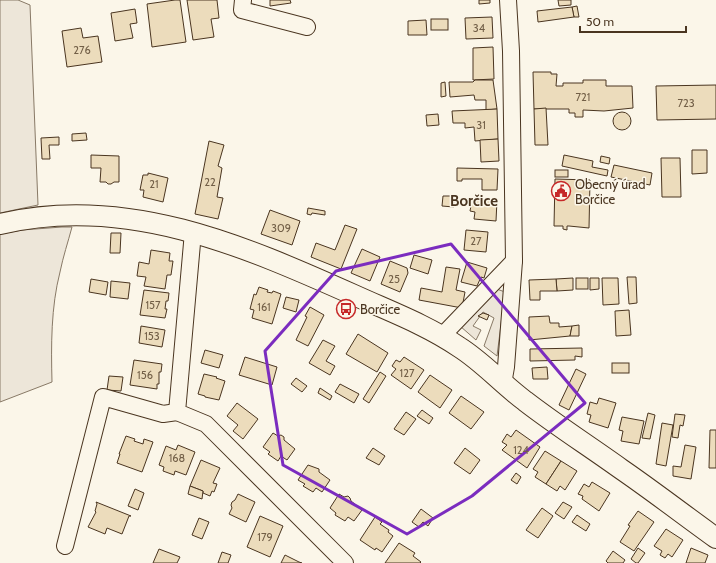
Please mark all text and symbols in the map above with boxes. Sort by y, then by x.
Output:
scale bar [580,8,686,34]
text: 50 m [586,14,614,29]
house number: 34 [473,21,486,35]
house number: 276 [73,43,91,57]
house number: 721 [576,90,590,104]
house number: 723 [677,96,695,110]
house number: 31 [476,118,486,132]
house number: 22 [204,175,216,189]
place label: Obecný úrad Borčice [575,176,646,207]
house number: 21 [149,177,159,191]
public building icon: Obecný úrad Borčice [550,180,572,202]
district label: Borčice [450,192,498,210]
house number: 309 [271,221,291,235]
house number: 27 [470,234,482,248]
house number: 25 [388,272,400,286]
house number: 157 [145,298,161,312]
bus stop icon: Borčice [335,298,357,320]
house number: 161 [257,300,271,314]
place label: Borčice [360,301,400,317]
house number: 153 [144,329,160,343]
house number: 127 [400,366,415,380]
house number: 156 [137,368,153,382]
house number: 124 [513,443,529,457]
house number: 168 [169,451,185,465]
house number: 179 [257,530,273,544]

